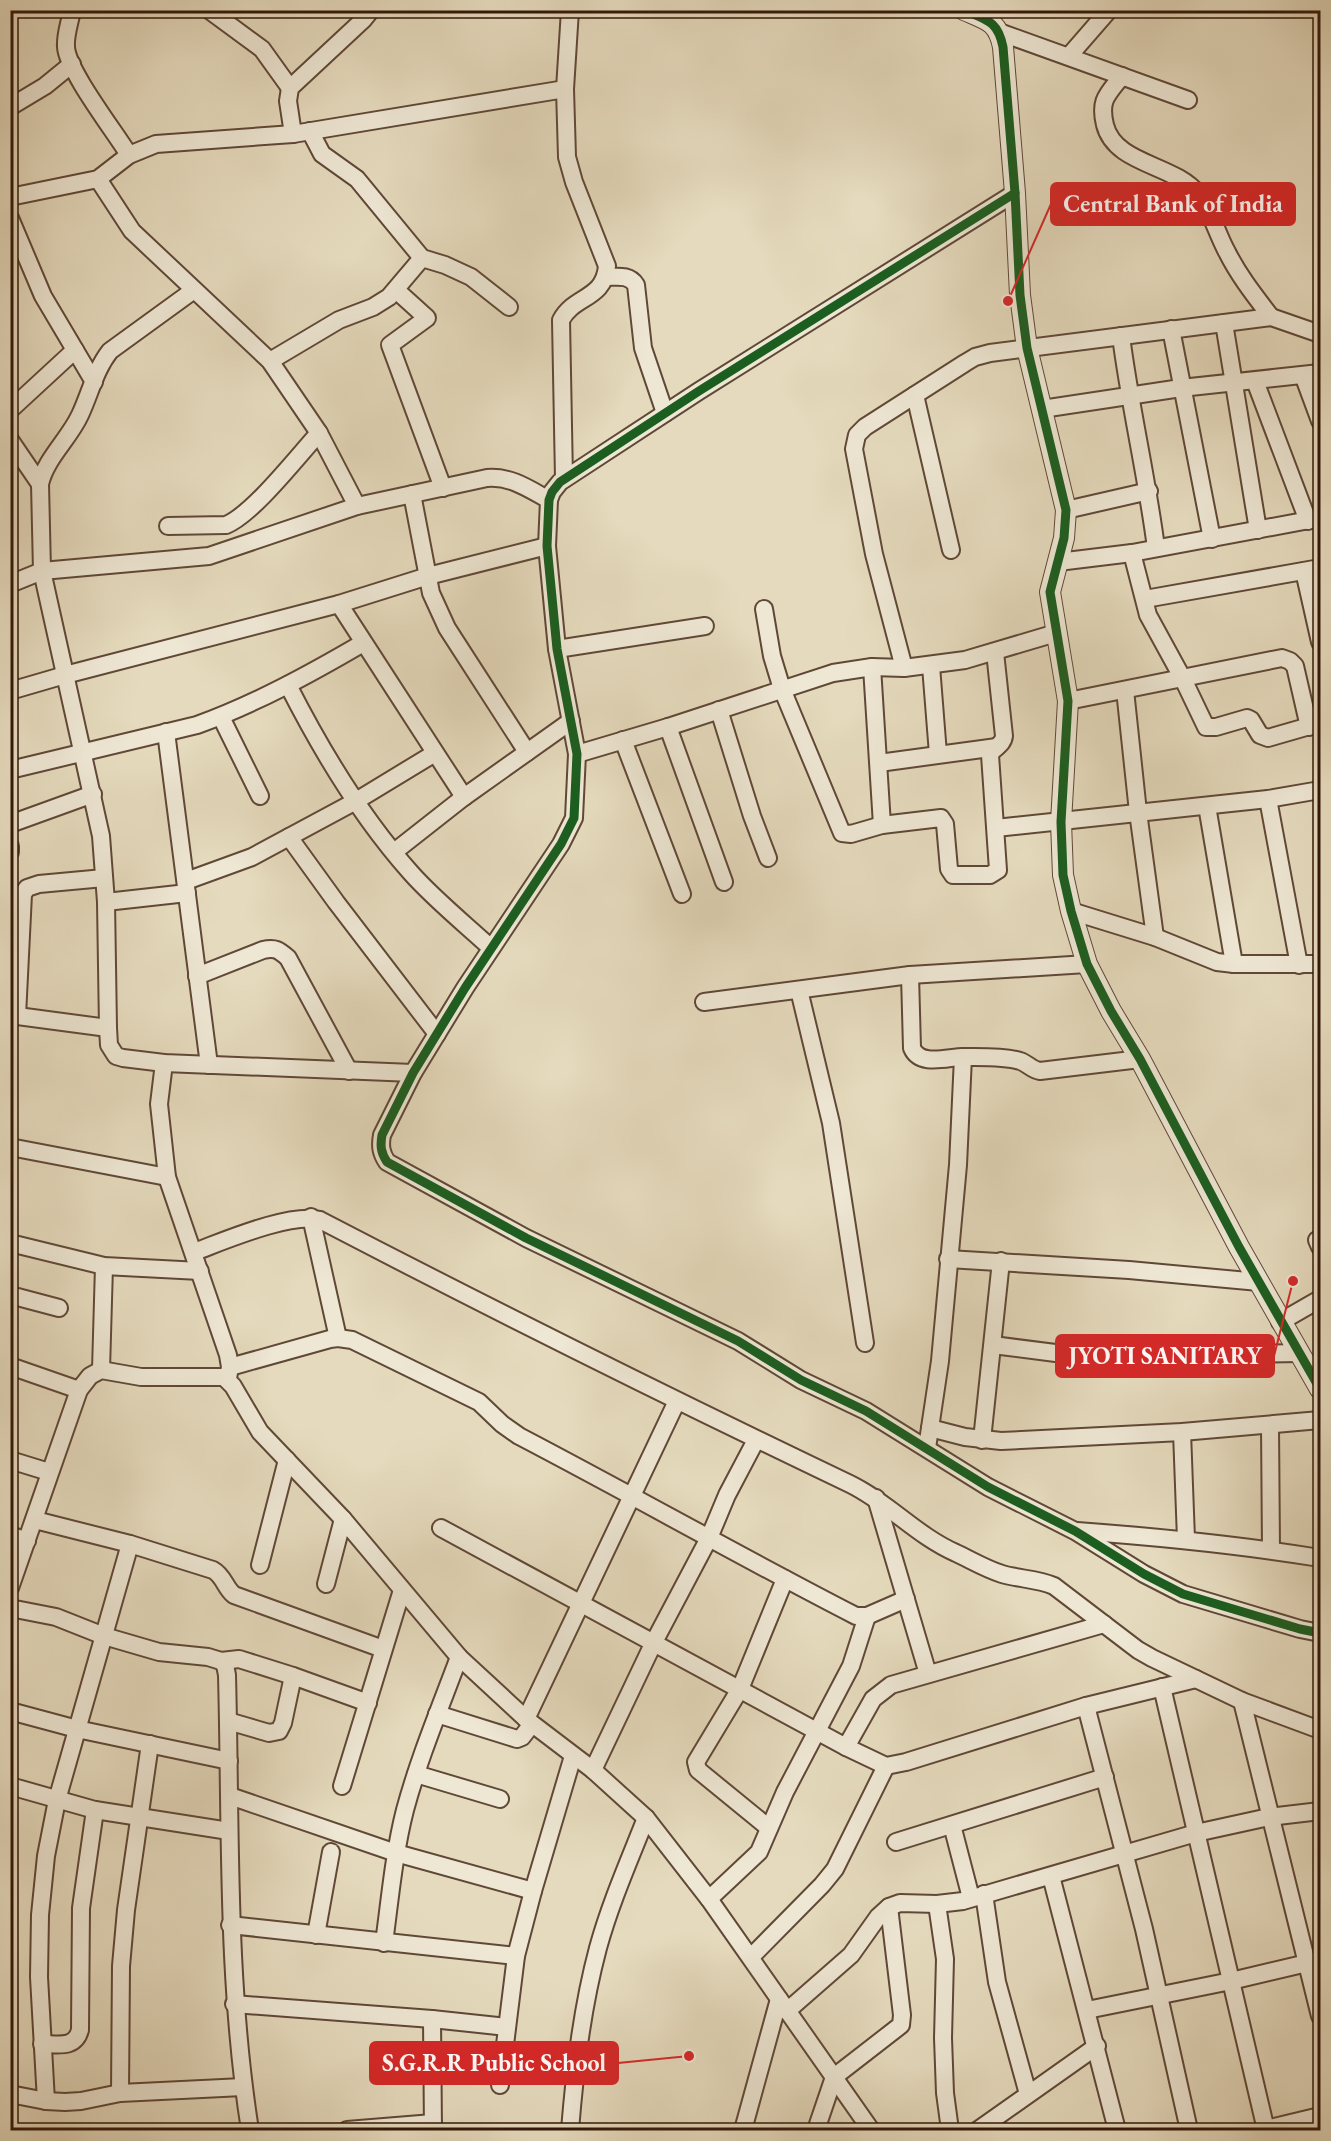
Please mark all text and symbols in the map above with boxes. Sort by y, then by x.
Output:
callout: Central Bank of India [1051,183,1295,225]
text: Central Bank of India [1063,188,1283,219]
callout: JYOTI SANITARY [1056,1335,1274,1377]
text: JYOTI SANITARY [1066,1340,1263,1371]
callout: S.G.R.R Public School [370,2042,618,2084]
text: S.G.R.R Public School [382,2047,606,2078]

